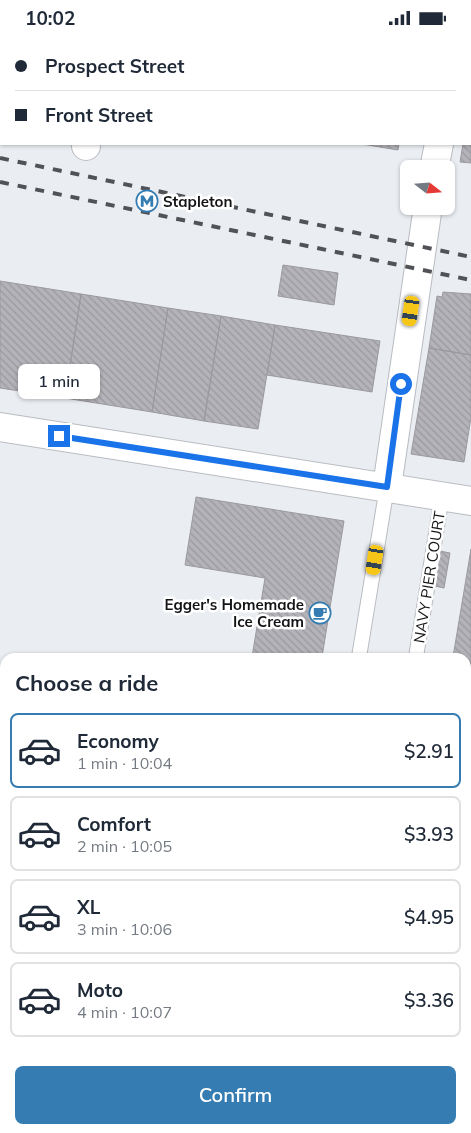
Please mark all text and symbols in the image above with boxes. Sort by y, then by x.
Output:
text: 10:02 [25,6,75,30]
text: Prospect Street [45,54,184,78]
text: Front Street [45,103,153,127]
north arrow [400,160,455,215]
map controls [400,160,455,215]
metro station icon: Stapleton [135,189,159,213]
place label: Stapleton [163,192,233,211]
car [401,295,420,327]
callout: 1 min [18,363,100,399]
text: 1 min [38,371,80,391]
route start [390,373,412,395]
route end [48,425,70,447]
street label: NAVY PIER COURT [409,510,449,644]
car [365,544,384,576]
place label: Egger's Homemade Ice Cream [165,595,304,631]
cafe icon: Egger's Homemade Ice Cream [308,601,332,625]
text: Choose a ride [15,669,158,697]
icon: car [17,728,62,773]
text: Economy [77,729,159,753]
text: $2.91 [404,739,454,763]
text: 1 min · 10:04 [77,753,172,773]
icon: car [17,811,62,856]
text: Comfort [77,812,151,836]
text: $3.93 [404,822,454,846]
text: 2 min · 10:05 [77,836,172,856]
icon: car [17,894,62,939]
text: XL [77,895,100,919]
text: $4.95 [404,905,454,929]
text: 3 min · 10:06 [77,919,172,939]
icon: car [17,977,62,1022]
text: Moto [77,978,123,1002]
text: $3.36 [404,988,454,1012]
text: 4 min · 10:07 [77,1002,172,1022]
button: Confirm [15,1066,456,1124]

